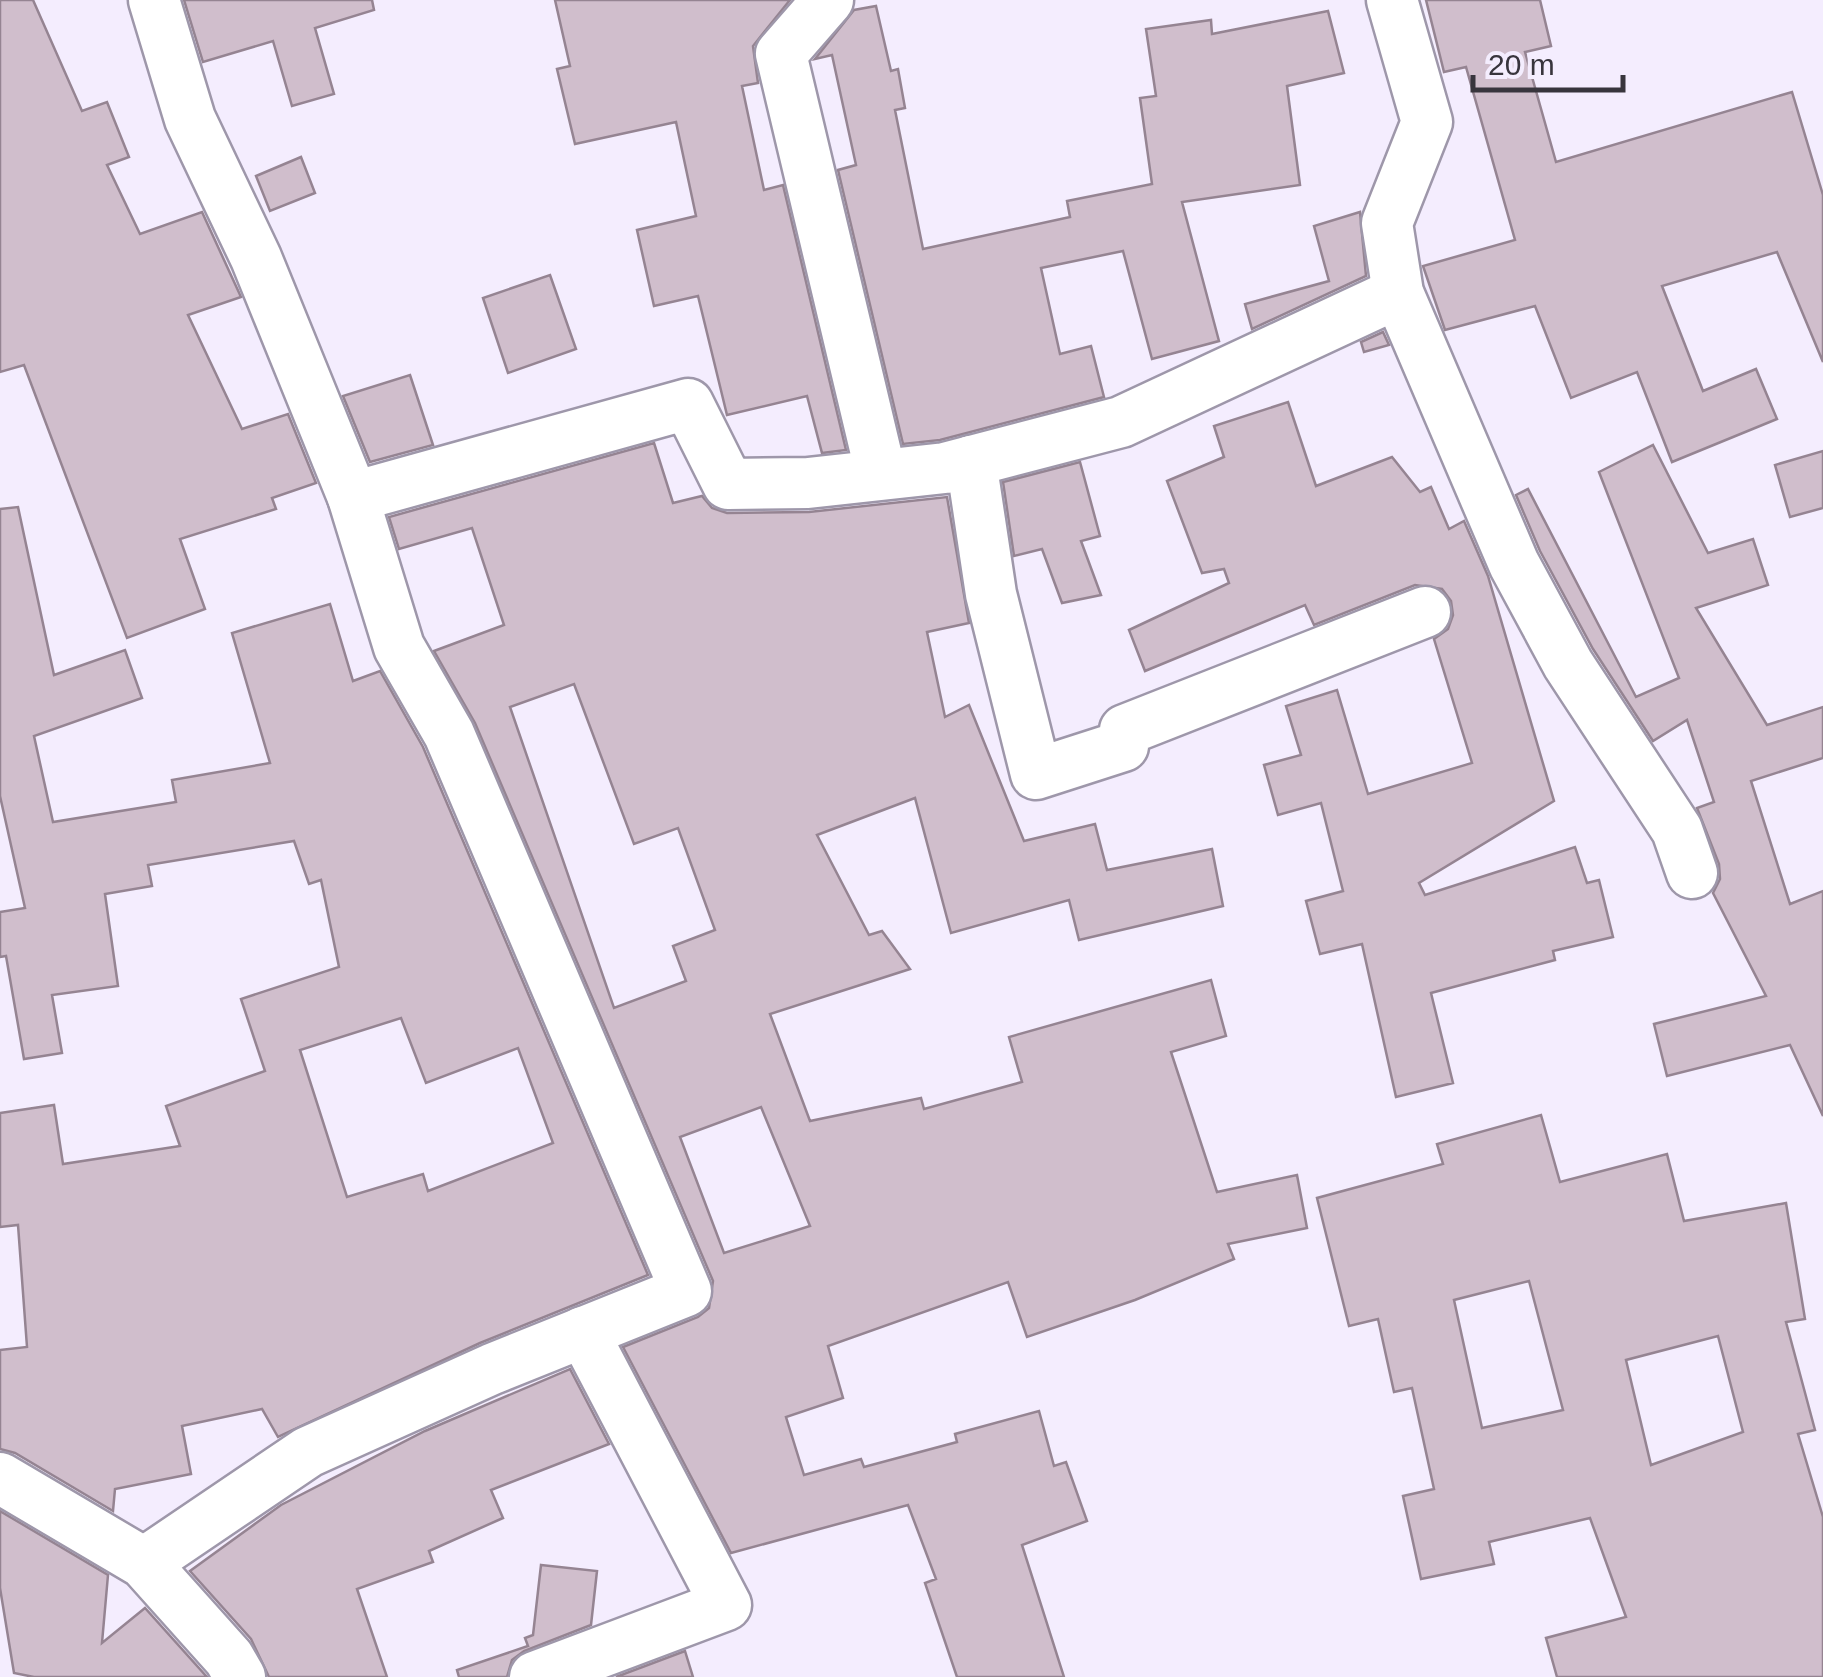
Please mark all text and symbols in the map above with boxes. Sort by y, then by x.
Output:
scale bar [1473,30,1623,92]
text: 20 m [1488,48,1555,81]

